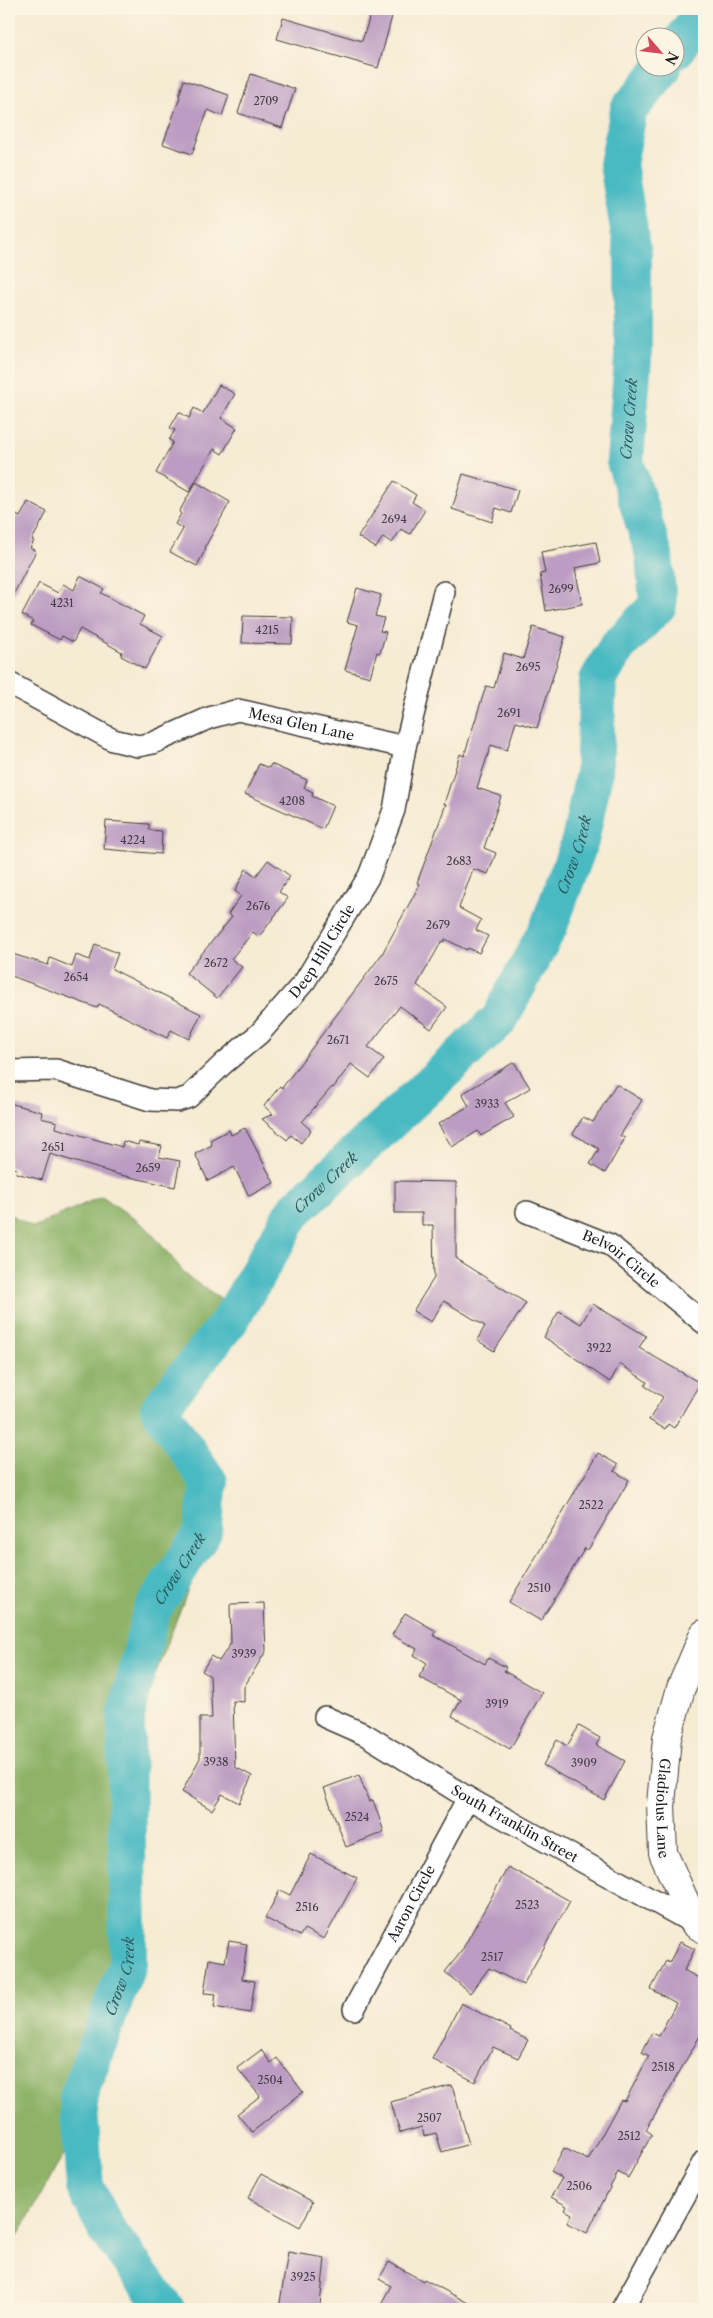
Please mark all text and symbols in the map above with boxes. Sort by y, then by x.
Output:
north arrow [636,28,686,78]
text: N [661,49,682,68]
house number: 2709 [253,94,279,108]
water label: Crow Creek [616,377,641,460]
house number: 2694 [381,512,407,526]
house number: 2699 [548,582,574,596]
house number: 4231 [50,596,74,610]
house number: 4215 [255,623,279,637]
house number: 2695 [515,660,541,674]
street label: Mesa Glen Lane [247,704,356,745]
house number: 2691 [497,706,521,720]
house number: 4208 [279,794,305,808]
water label: Crow Creek [552,813,595,897]
house number: 4224 [120,833,146,847]
house number: 2683 [446,854,472,868]
house number: 2676 [246,899,271,913]
street label: Deep Hill Circle [285,901,359,1002]
house number: 2679 [426,918,450,932]
house number: 2672 [204,956,228,970]
house number: 2654 [63,970,89,984]
house number: 2675 [374,974,398,988]
house number: 2671 [327,1033,350,1047]
house number: 3933 [475,1097,499,1111]
house number: 2651 [41,1140,65,1154]
water label: Crow Creek [289,1147,361,1217]
house number: 2659 [135,1161,161,1175]
street label: Belvoir Circle [580,1226,664,1292]
house number: 3922 [586,1341,612,1355]
house number: 2522 [579,1498,603,1512]
water label: Crow Creek [149,1529,210,1608]
house number: 2510 [527,1581,551,1595]
house number: 3939 [231,1647,257,1661]
house number: 3919 [485,1697,509,1711]
house number: 3938 [203,1755,229,1769]
house number: 3909 [571,1756,597,1770]
street label: Gladiolus Lane [652,1757,674,1861]
street label: South Franklin Street [448,1781,581,1866]
house number: 2524 [345,1810,369,1824]
street label: Aaron Circle [383,1862,439,1946]
house number: 2523 [515,1898,539,1912]
house number: 2516 [295,1900,319,1914]
water label: Crow Creek [100,1936,138,2018]
house number: 2517 [481,1950,504,1964]
house number: 2518 [651,2060,675,2074]
house number: 2504 [257,2073,283,2087]
house number: 2507 [417,2111,442,2125]
house number: 2512 [617,2129,641,2143]
house number: 2506 [566,2179,592,2193]
house number: 3925 [291,2270,315,2284]

